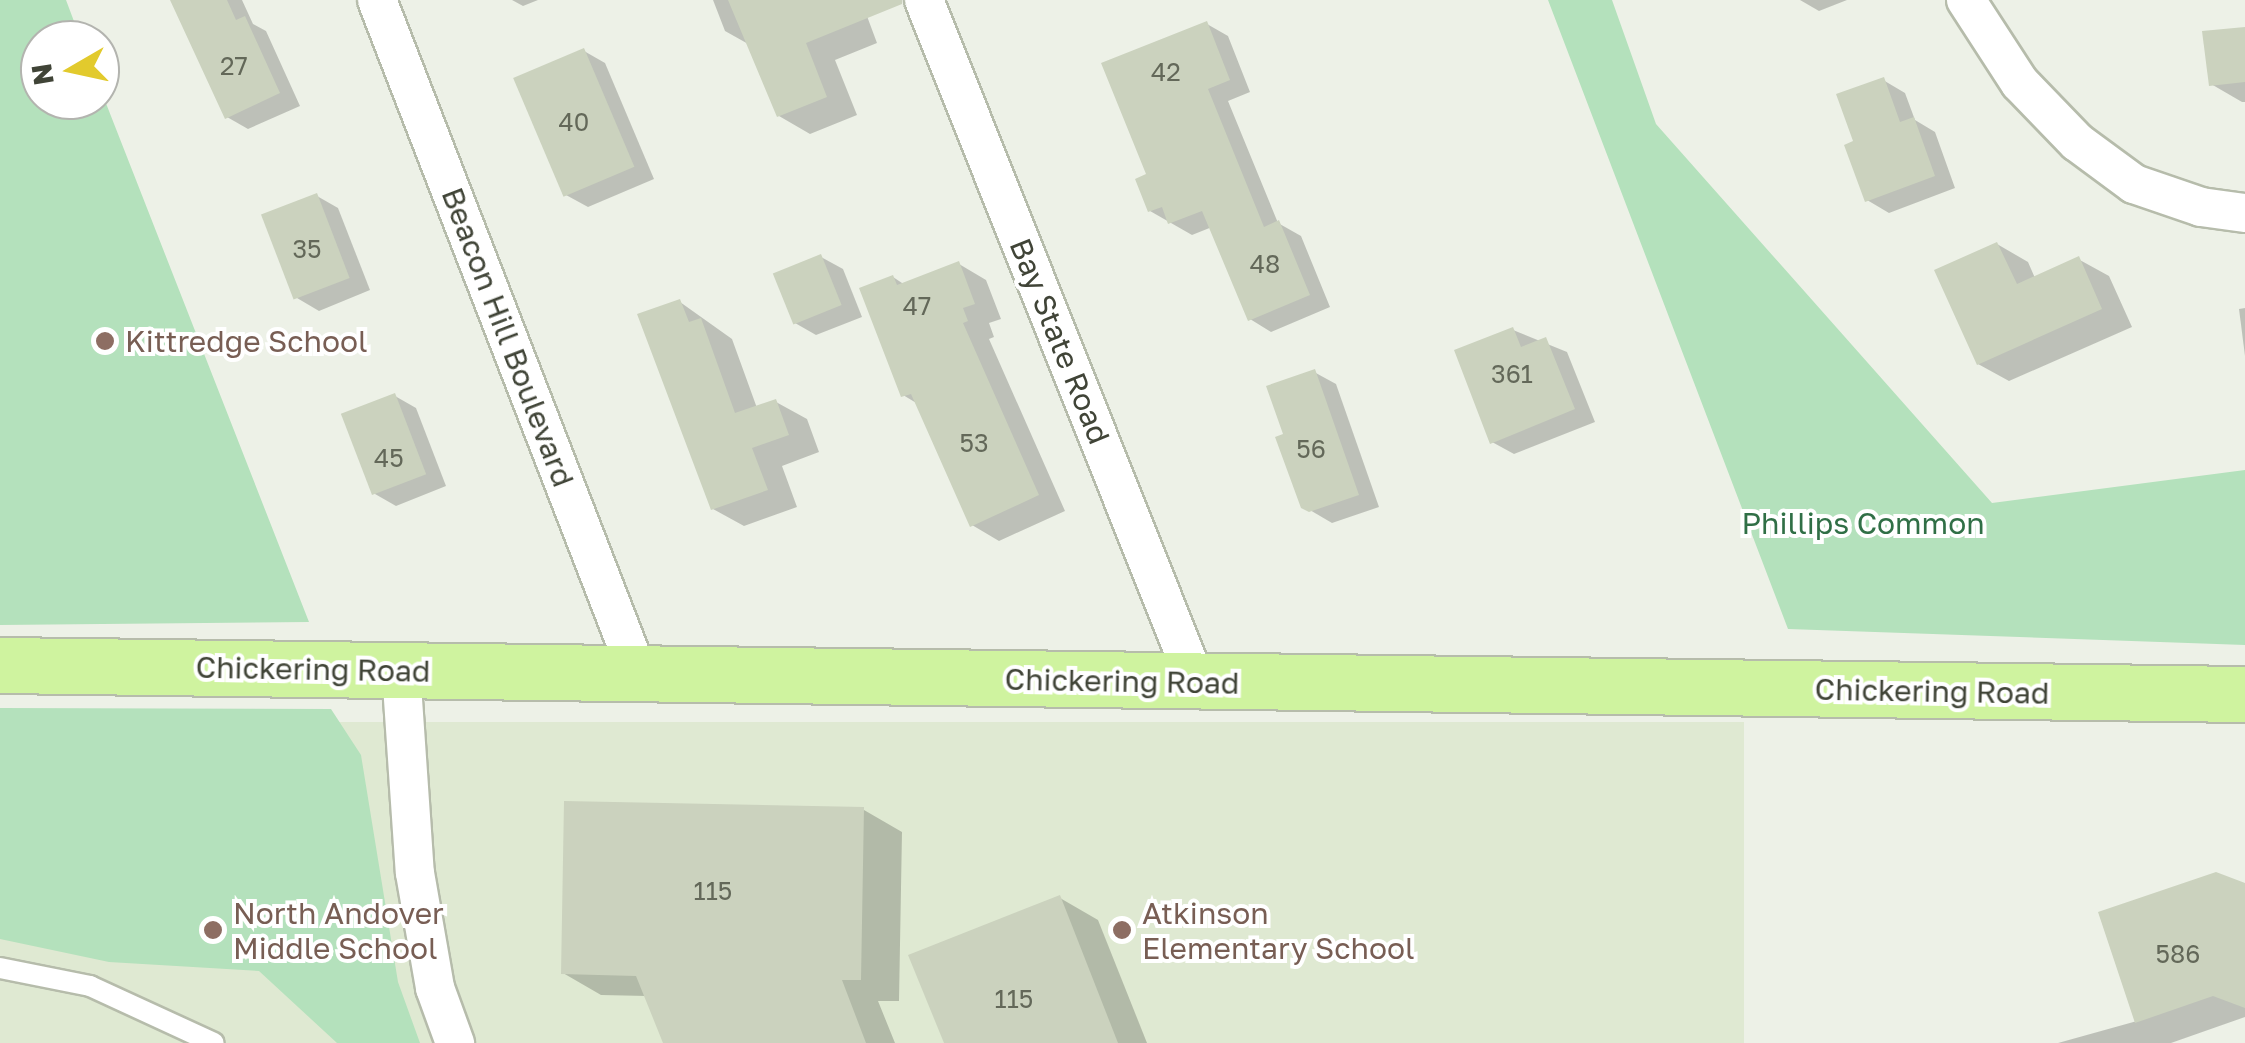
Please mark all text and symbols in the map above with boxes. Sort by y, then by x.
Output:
north arrow [20,20,120,120]
house number: 27 [220,51,248,81]
house number: 42 [1151,57,1181,87]
text: N [24,61,60,88]
house number: 40 [559,107,589,137]
street label: Beacon Hill Boulevard [434,182,582,492]
street label: Bay State Road [1002,233,1118,449]
house number: 35 [292,234,322,264]
house number: 48 [1250,249,1280,279]
house number: 47 [903,291,931,321]
place label: Kittredge School [125,323,368,359]
marker: Kittredge School [94,330,116,352]
house number: 361 [1491,359,1533,389]
house number: 53 [959,428,989,458]
house number: 56 [1296,434,1326,464]
house number: 45 [374,443,404,473]
park label: Phillips Common [1741,505,1985,541]
street label: Chickering Road [195,649,431,689]
street label: Chickering Road [1004,661,1240,701]
street label: Chickering Road [1814,671,2050,711]
house number: 115 [694,876,732,906]
place label: North Andover Middle School [233,895,444,966]
place label: Atkinson Elementary School [1142,895,1415,966]
marker: North Andover Middle School [202,919,224,941]
marker: Atkinson Elementary School [1111,919,1133,941]
house number: 586 [2156,939,2200,969]
house number: 115 [995,984,1033,1014]

